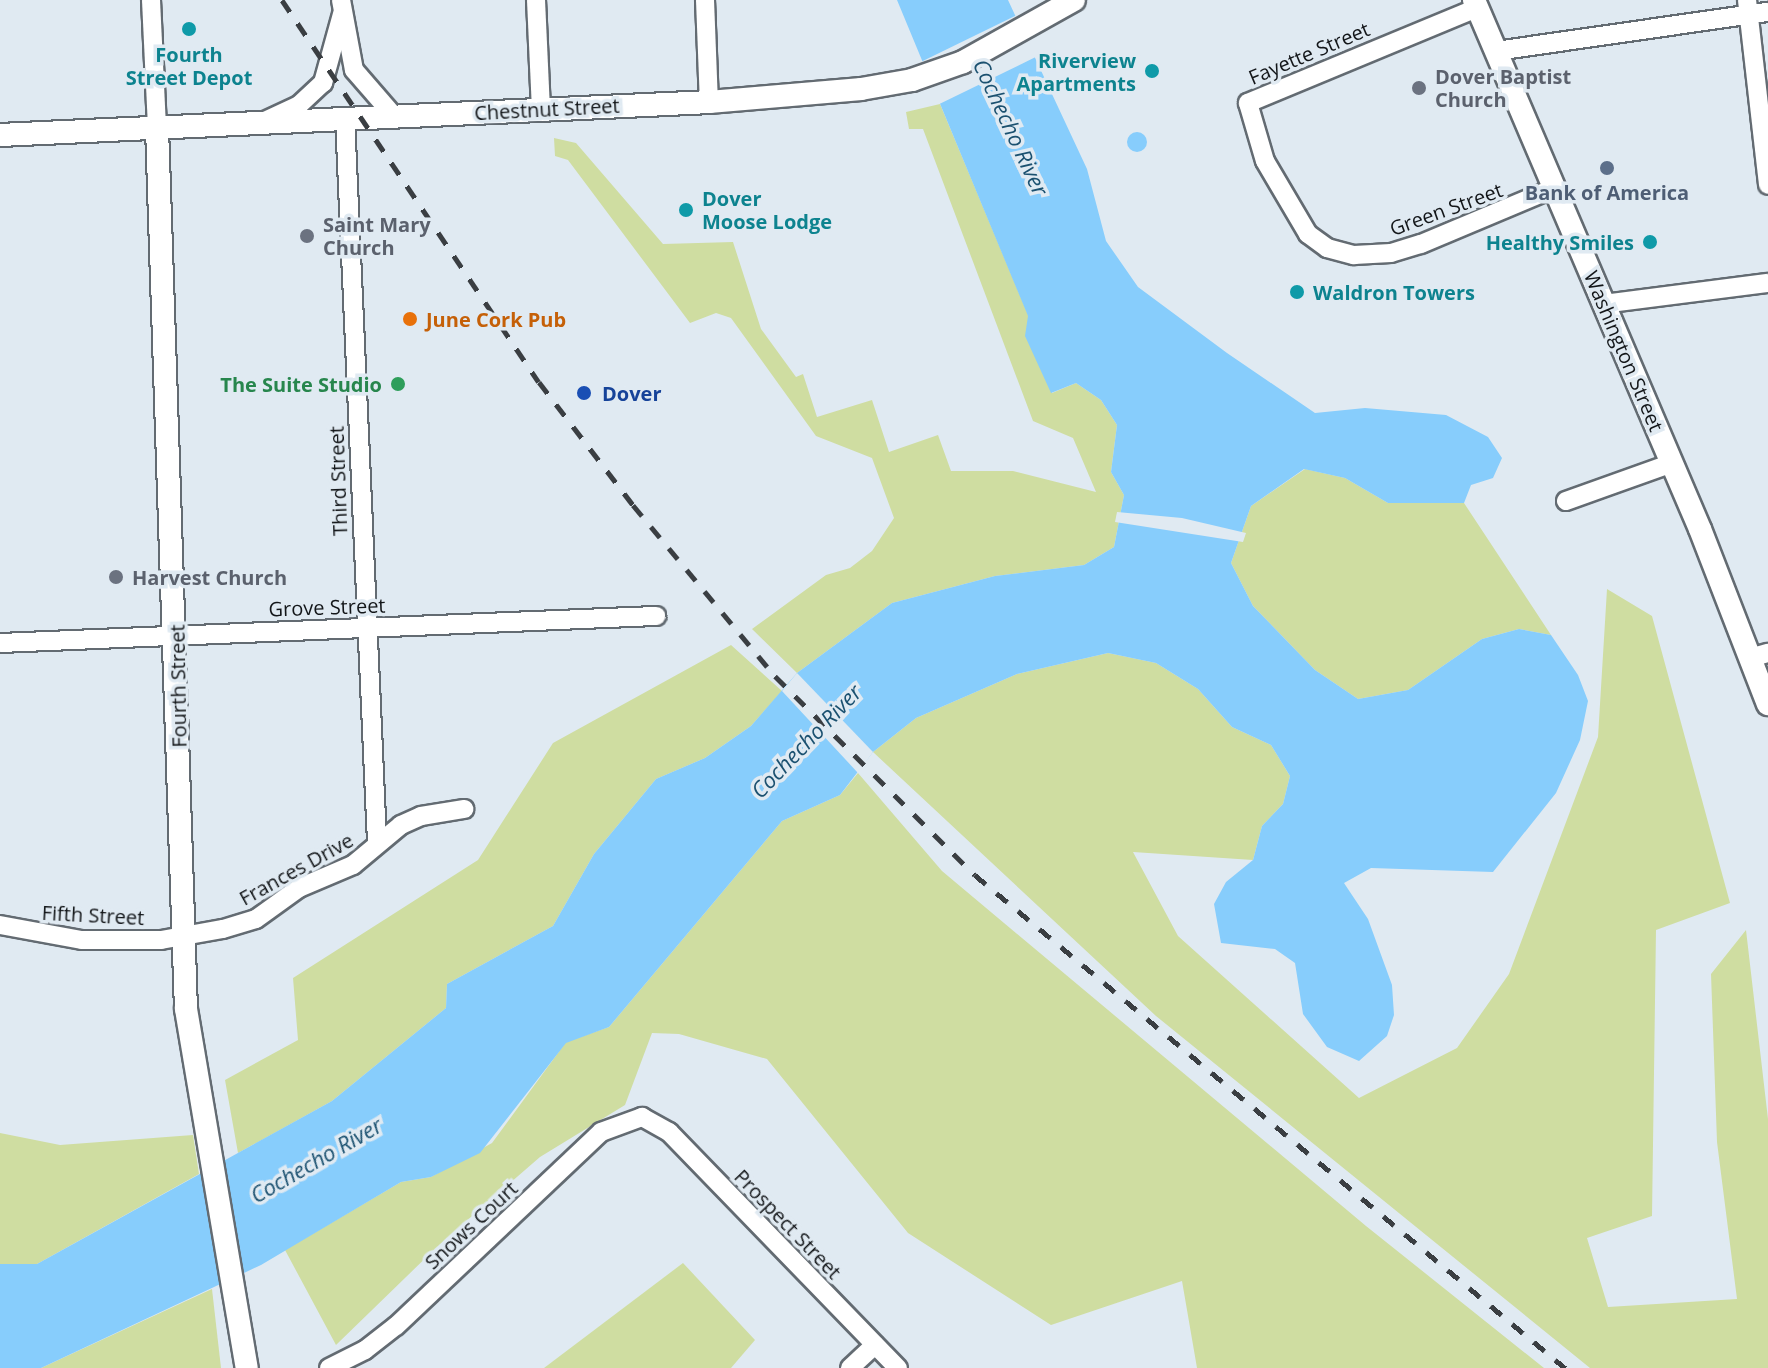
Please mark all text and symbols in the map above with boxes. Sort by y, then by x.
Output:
street label: Fayette Street [1245,17,1373,89]
marker: Fourth Street Depot [180,20,198,38]
place label: Fourth Street Depot [126,42,252,89]
place label: Riverview Apartments [1016,48,1136,95]
water label: Cochecho River [968,55,1054,199]
marker: Riverview Apartments [1143,62,1161,80]
place label: Dover Baptist Church [1435,64,1571,111]
marker: Dover Baptist Church [1410,79,1428,97]
street label: Chestnut Street [474,93,620,125]
marker: Bank of America [1598,159,1616,177]
street label: Green Street [1386,177,1506,241]
place label: Bank of America [1525,180,1689,204]
place label: Dover Moose Lodge [702,186,832,233]
marker: Dover Moose Lodge [677,201,695,219]
place label: Saint Mary Church [323,212,431,259]
marker: Saint Mary Church [298,227,316,245]
place label: Healthy Smiles [1486,230,1634,254]
marker: Healthy Smiles [1641,233,1659,251]
street label: Washington Street [1579,267,1669,435]
place label: Waldron Towers [1313,280,1475,304]
marker: Waldron Towers [1288,283,1306,301]
place label: June Cork Pub [426,307,566,331]
marker: June Cork Pub [401,310,419,328]
place label: The Suite Studio [220,372,382,396]
marker: The Suite Studio [389,375,407,393]
place label: Dover [602,381,661,405]
marker: Dover [573,382,595,404]
street label: Third Street [324,426,352,536]
place label: Harvest Church [132,565,287,589]
marker: Harvest Church [107,568,125,586]
street label: Grove Street [268,593,386,621]
street label: Fourth Street [165,624,191,748]
water label: Cochecho River [745,679,867,803]
street label: Frances Drive [235,828,357,910]
street label: Fifth Street [41,900,145,930]
water label: Cochecho River [245,1112,387,1208]
street label: Prospect Street [730,1164,846,1284]
street label: Snows Court [420,1176,522,1274]

